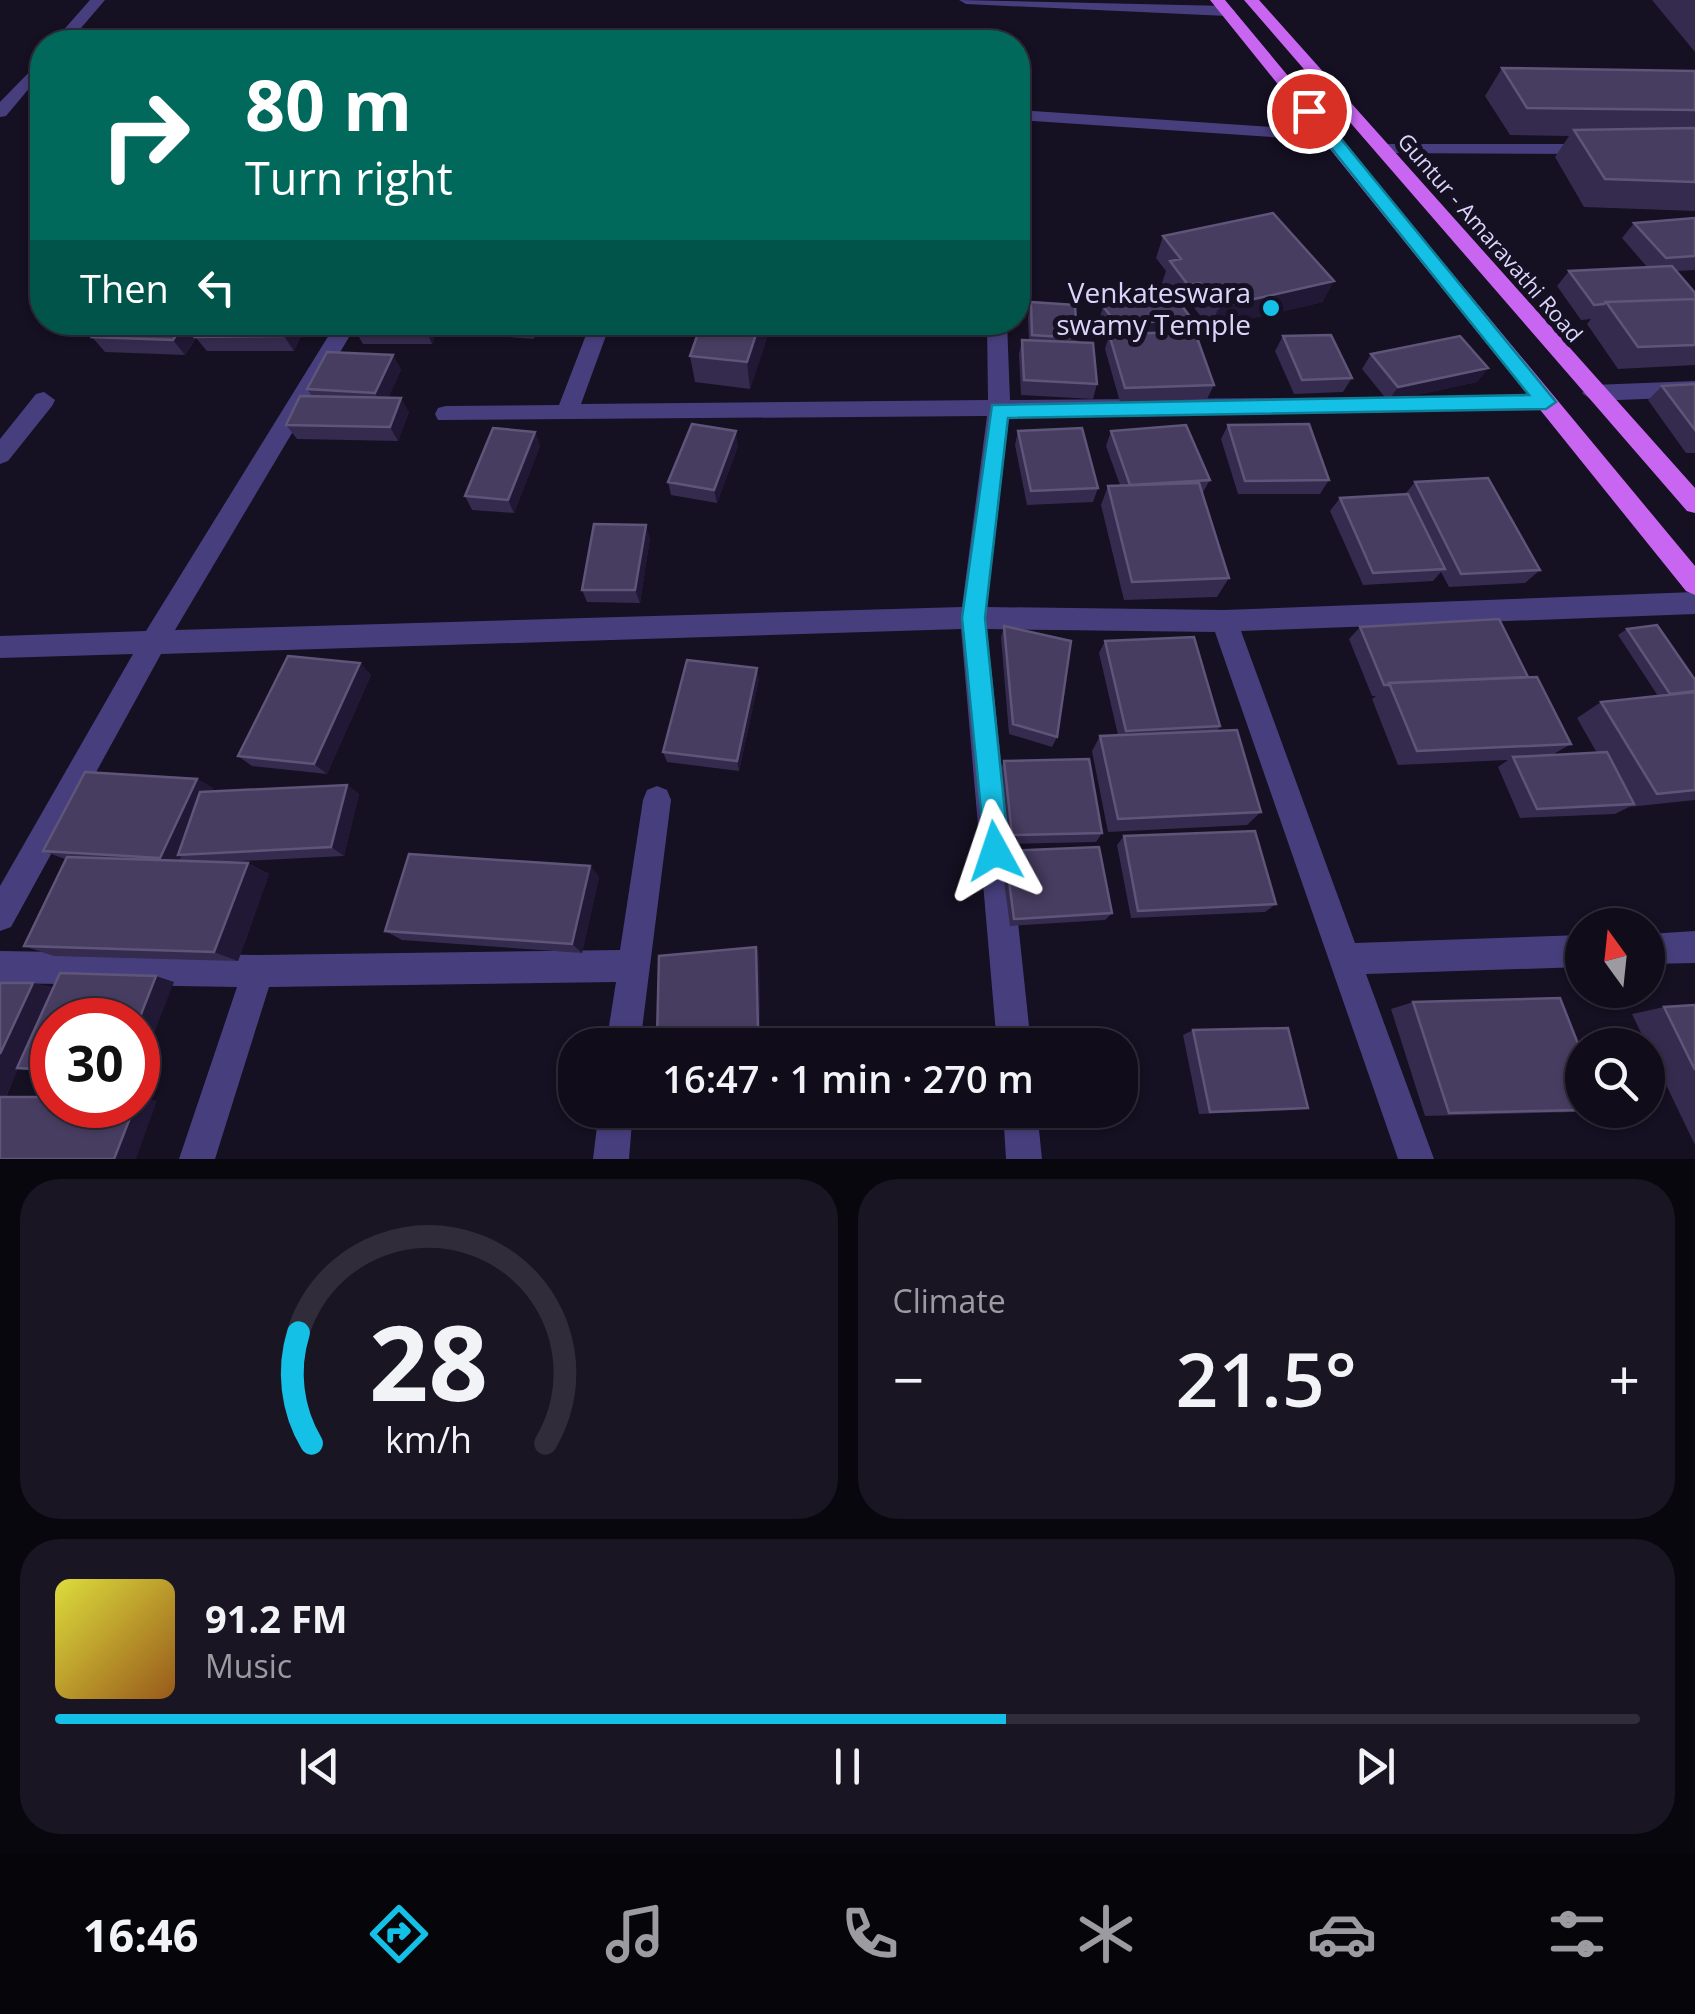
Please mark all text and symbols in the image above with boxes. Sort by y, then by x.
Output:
text: 80 m [245,56,412,152]
pin [1267,69,1352,154]
icon: right [80,70,210,200]
icon: arrive [1282,84,1337,139]
street label: Guntur - Amaravathi Road [1392,126,1590,348]
text: Turn right [245,147,453,208]
icon: left [189,260,244,315]
text: Then [80,262,169,314]
place label: Venkateswara swamy Temple [1056,273,1251,343]
marker: Venkateswara swamy Temple [1260,297,1282,319]
position arrow [943,799,1047,903]
north arrow [1565,908,1665,1008]
map controls [1565,908,1665,1128]
speed limit sign: 30 [30,998,160,1128]
button: search [1565,1028,1665,1128]
text: 16:47 · 1 min · 270 m [662,1052,1034,1104]
text: Climate [893,1279,1006,1322]
text: 28 [369,1290,488,1431]
text: 21.5° [1176,1327,1357,1429]
text: − [893,1341,924,1416]
text: + [1609,1341,1640,1416]
text: km/h [385,1415,472,1463]
text: 91.2 FM [205,1592,348,1644]
text: Music [205,1644,292,1687]
icon: previous [292,1739,347,1794]
icon: pause [820,1739,875,1794]
icon: next [1348,1739,1403,1794]
icon: directions [364,1899,434,1969]
icon: music [600,1899,670,1969]
icon: phone [835,1899,905,1969]
icon: climate [1071,1899,1141,1969]
icon: car [1307,1899,1377,1969]
icon: filters [1542,1899,1612,1969]
text: 16:46 [83,1904,199,1965]

